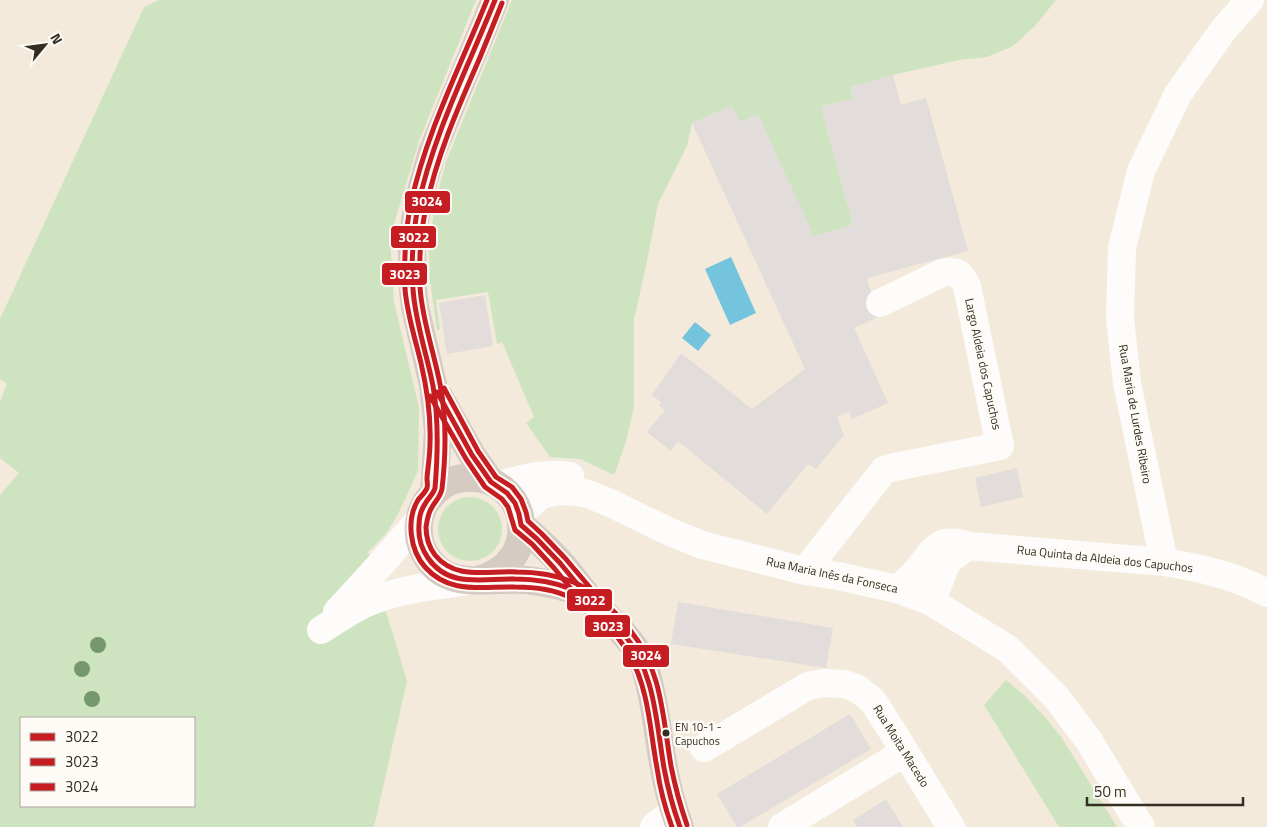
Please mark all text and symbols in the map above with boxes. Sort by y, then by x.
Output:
north arrow [20,20,70,70]
text: N [45,29,68,48]
line badge: 3024 [404,190,451,214]
text: 3024 [411,190,443,211]
line badge: 3022 [390,225,437,249]
text: 3022 [398,226,430,247]
line badge: 3023 [381,262,428,286]
text: 3023 [389,263,421,284]
street label: Largo Aldeia dos Capuchos [960,296,1007,432]
street label: Rua Maria de Lurdes Ribeiro [1114,343,1157,485]
street label: Rua Quinta da Aldeia dos Capuchos [1016,540,1194,577]
street label: Rua Maria Inês da Fonseca [764,551,900,598]
line badge: 3022 [566,588,613,612]
text: 3022 [574,589,606,610]
line badge: 3023 [584,614,631,638]
text: 3023 [592,615,624,636]
line badge: 3024 [622,644,670,668]
text: 3024 [630,644,662,665]
street label: Rua Moita Macedo [868,701,934,791]
legend [20,717,195,807]
place label: EN 10-1 - Capuchos [675,719,722,749]
text: 3022 [65,725,99,748]
marker: EN 10-1 - Capuchos [661,728,671,738]
text: 3023 [65,750,99,773]
scale bar [1087,774,1243,806]
text: 3024 [65,775,99,798]
text: 50 m [1094,780,1127,803]

